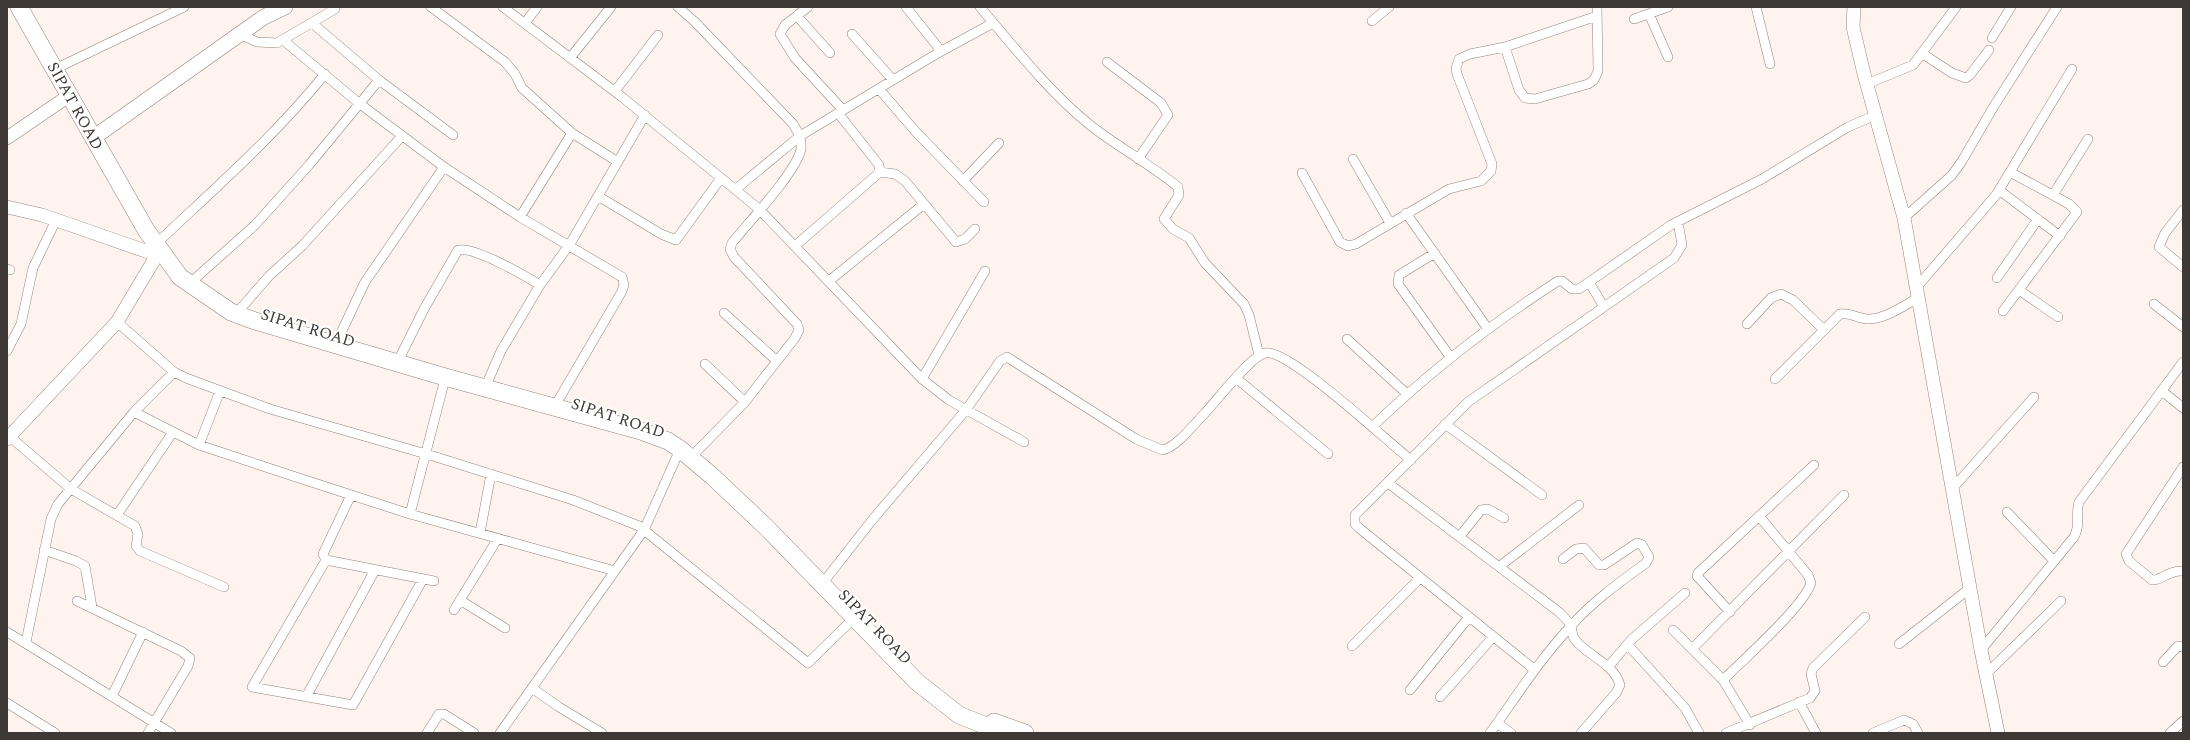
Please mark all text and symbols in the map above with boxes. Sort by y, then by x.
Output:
street label: SIPAT ROAD [41,58,109,154]
street label: SIPAT ROAD [258,302,358,354]
street label: SIPAT ROAD [568,392,668,444]
street label: SIPAT ROAD [833,584,917,670]

